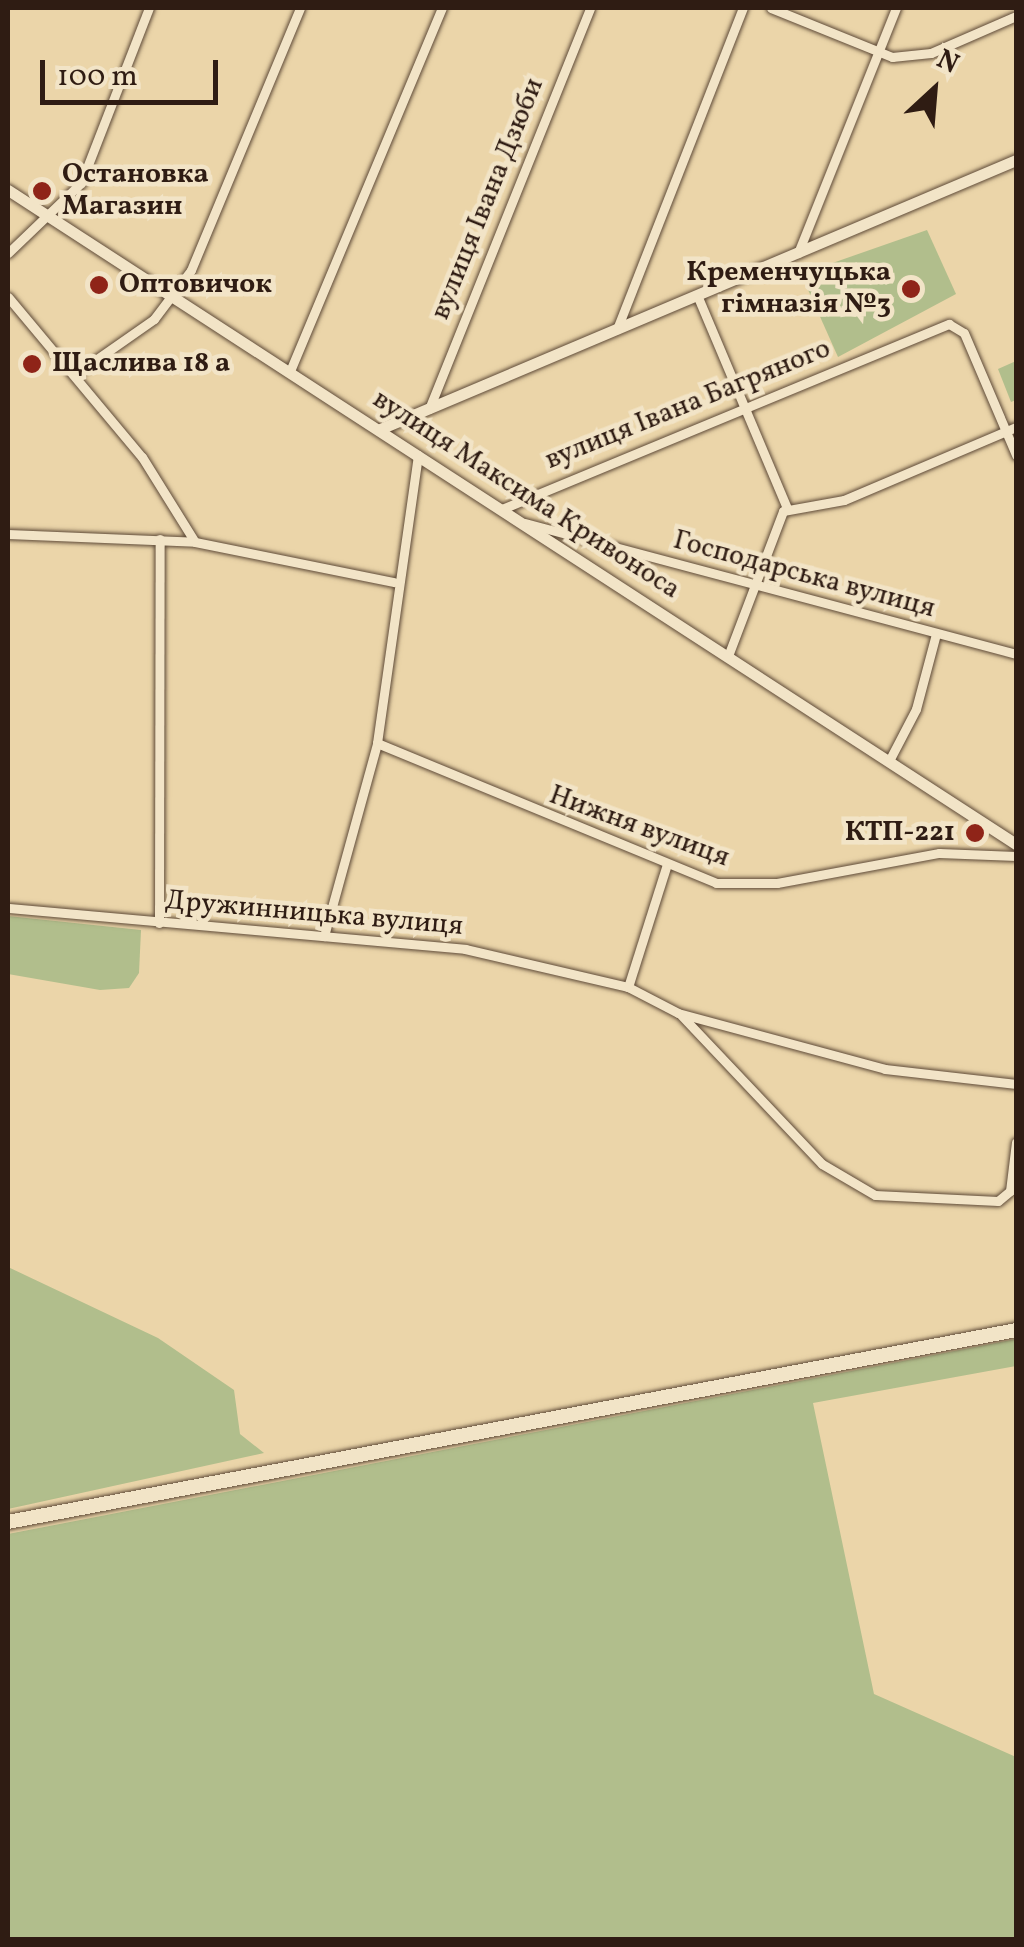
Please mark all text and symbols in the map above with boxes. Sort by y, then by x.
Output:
scale bar [45,40,222,102]
north arrow [884,40,984,140]
text: N [930,41,965,85]
text: 100 m [57,56,138,98]
street label: вулиця Івана Дзюби [424,73,552,325]
place label: Остановка Магазин [62,158,209,224]
marker: Остановка Магазин [31,180,53,202]
place label: Кременчуцька гімназія №3 [686,256,891,322]
place label: Оптовичок [119,268,272,302]
marker: Оптовичок [88,274,110,296]
marker: Кременчуцька гімназія №3 [900,278,922,300]
street label: вулиця Івана Багряного [541,332,835,478]
place label: Щаслива 18 а [52,347,230,381]
marker: Щаслива 18 а [21,353,43,375]
street label: вулиця Максима Кривоноса [366,383,686,607]
street label: Господарська вулиця [669,524,939,626]
street label: Нижня вулиця [544,779,734,875]
place label: КТП-221 [845,816,955,850]
marker: КТП-221 [964,822,986,844]
street label: Дружинницька вулиця [164,884,464,944]

